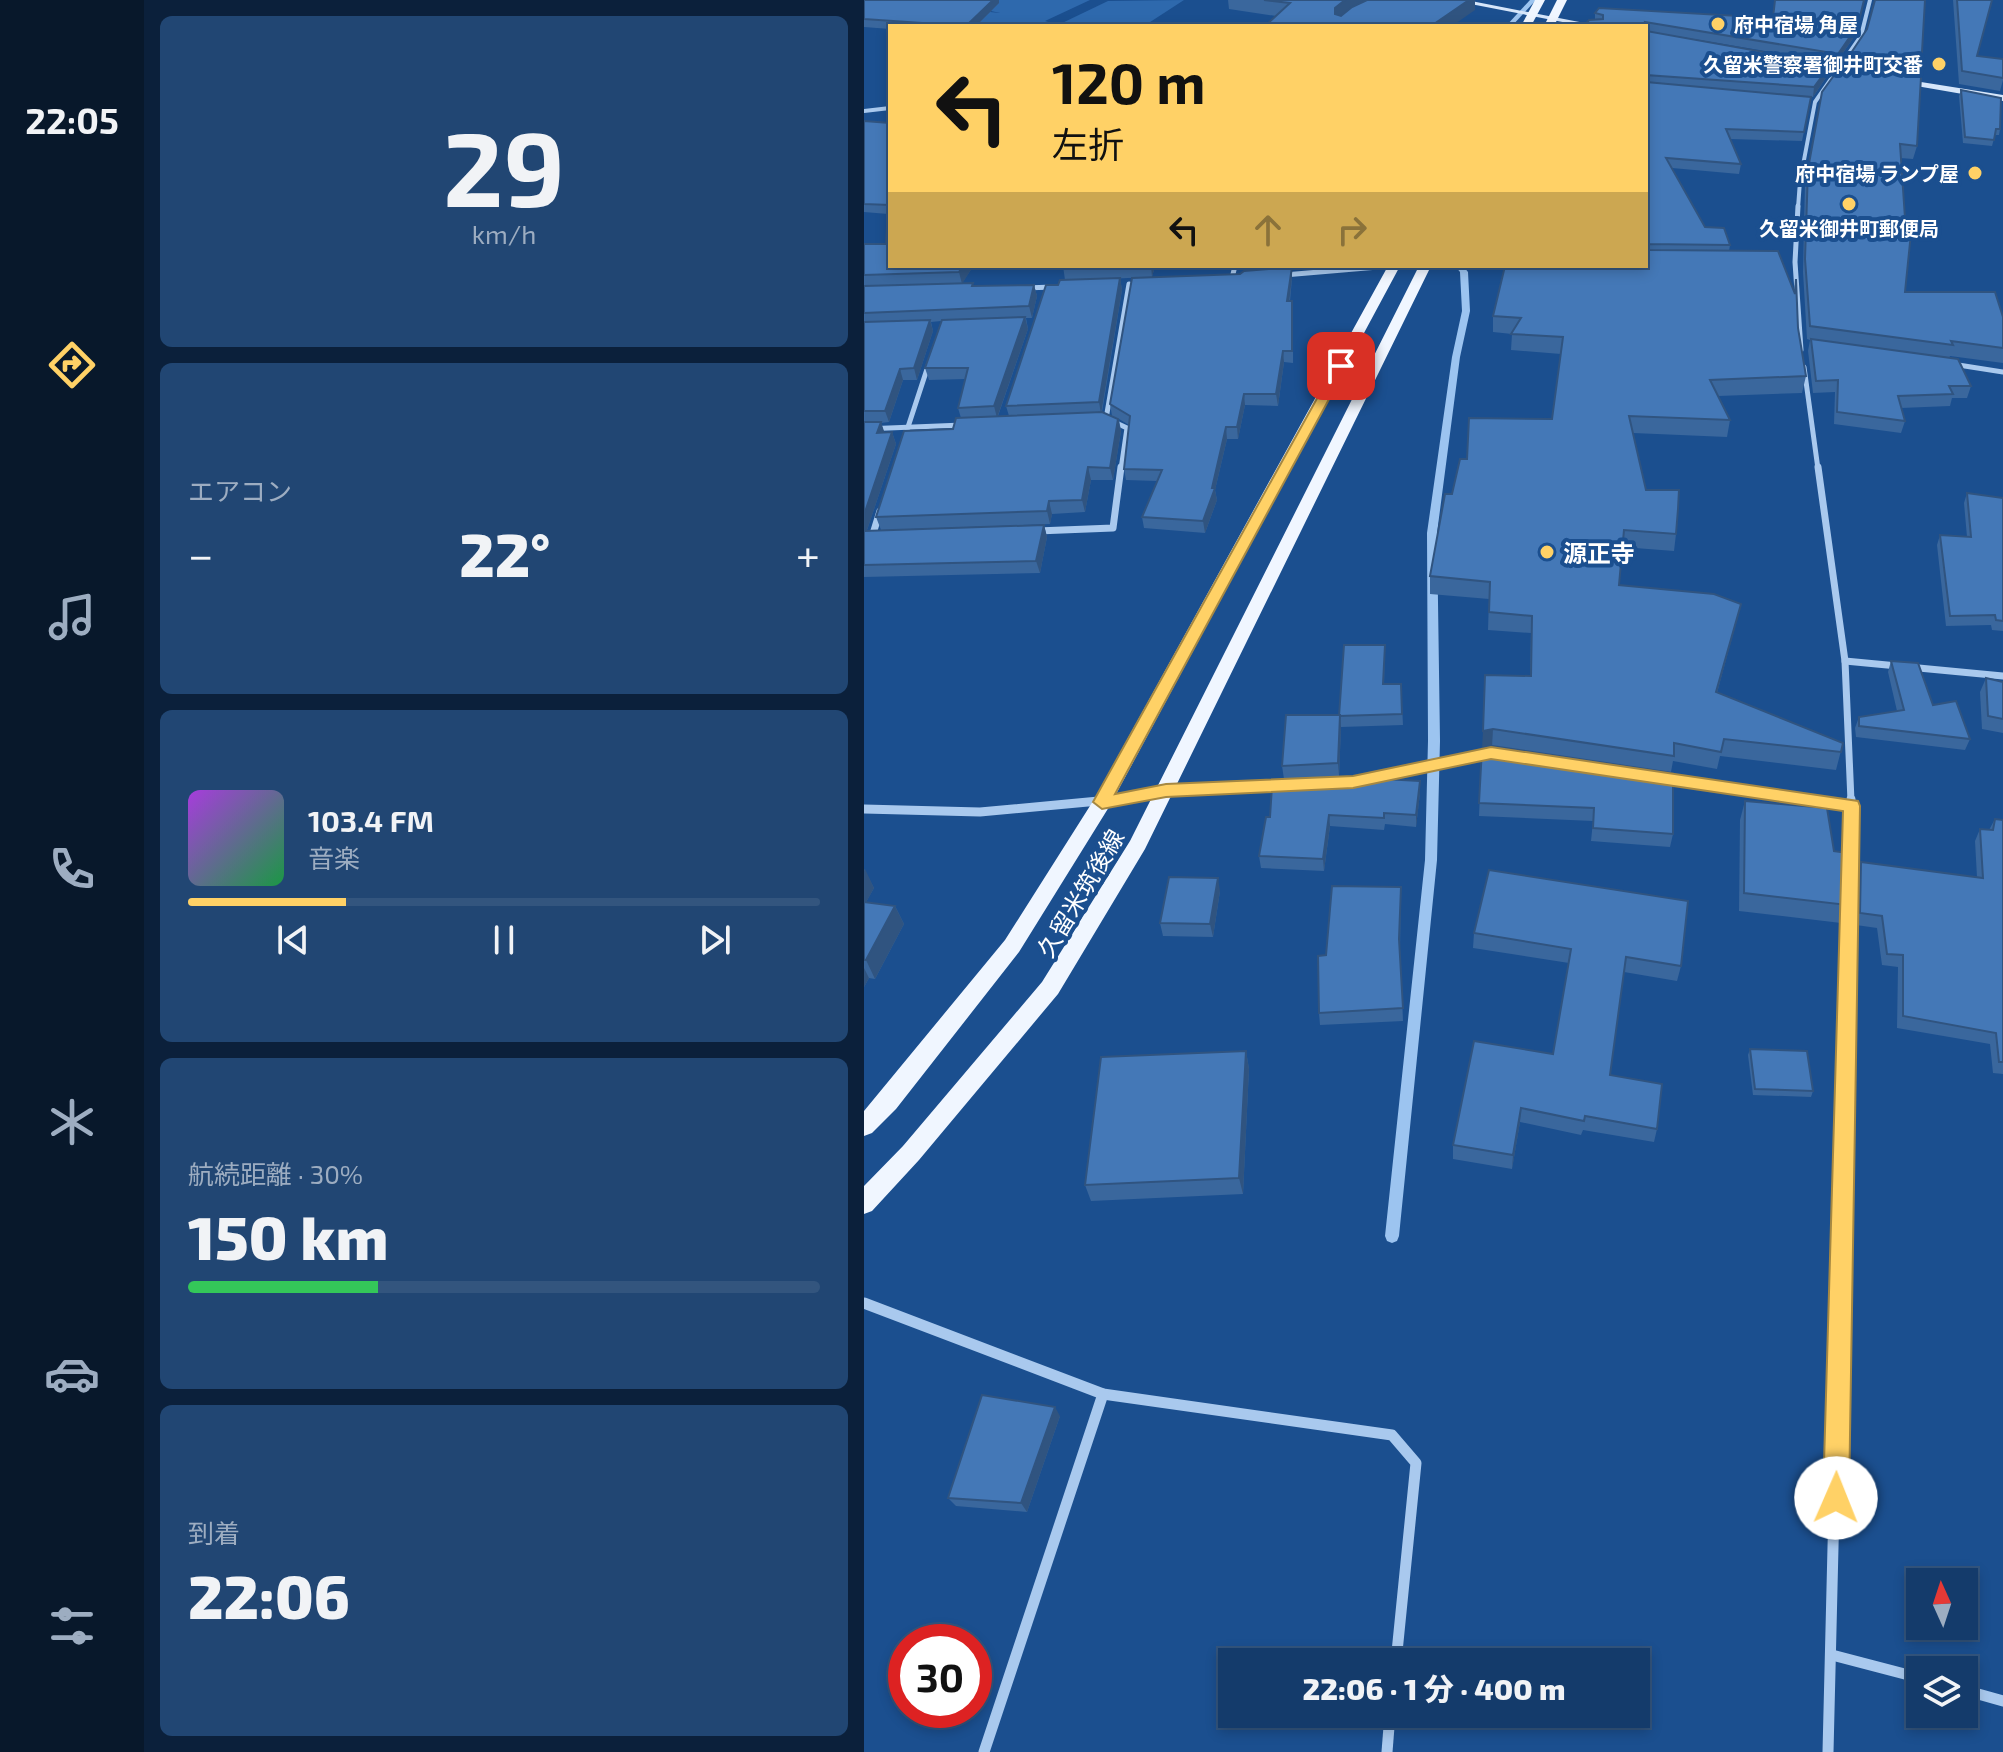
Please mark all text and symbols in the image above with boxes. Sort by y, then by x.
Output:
place label: 府中宿場 角屋 [1734,12,1858,36]
marker: 府中宿場 角屋 [1709,15,1727,33]
text: 120 m [1052,48,1206,115]
place label: 久留米警察署御井町交番 [1703,52,1923,76]
marker: 久留米警察署御井町交番 [1930,55,1948,73]
icon: left [920,56,1024,160]
text: 22:05 [25,98,119,141]
text: 29 [443,103,565,228]
text: 左折 [1052,122,1124,165]
place label: 府中宿場 ランプ屋 [1795,161,1959,185]
marker: 府中宿場 ランプ屋 [1966,164,1984,182]
marker: 久留米御井町郵便局 [1840,195,1858,213]
icon: left [1162,208,1206,252]
icon: ahead [1246,208,1290,252]
icon: right [1330,208,1374,252]
place label: 久留米御井町郵便局 [1759,216,1939,240]
text: km/h [472,218,536,249]
pin [1307,332,1375,400]
icon: directions [44,337,100,393]
icon: arrive [1319,344,1363,388]
text: エアコン [188,475,292,506]
text: 22° [459,517,550,589]
text: − [188,527,214,580]
text: + [796,527,820,580]
place label: 源正寺 [1563,538,1635,567]
marker: 源正寺 [1538,543,1556,561]
icon: music [44,589,100,645]
text: 103.4 FM [308,802,434,838]
street label: 久留米筑後線 [1030,824,1130,962]
icon: phone [44,841,100,897]
text: 音楽 [308,842,360,873]
icon: previous [271,918,315,962]
icon: pause [482,918,526,962]
icon: next [693,918,737,962]
icon: climate [44,1094,100,1150]
text: 航続距離 · 30% [188,1158,363,1189]
text: 150 km [188,1200,388,1272]
icon: car [44,1346,100,1402]
position arrow [1794,1456,1878,1540]
text: 到着 [188,1517,240,1548]
text: 22:06 [188,1559,350,1631]
north arrow [1906,1568,1978,1640]
map controls [1906,1568,1978,1728]
icon: filters [44,1598,100,1654]
speed limit sign: 30 [888,1624,992,1728]
button: layers [1906,1656,1978,1728]
text: 22:06 · 1 分 · 400 m [1303,1670,1565,1706]

